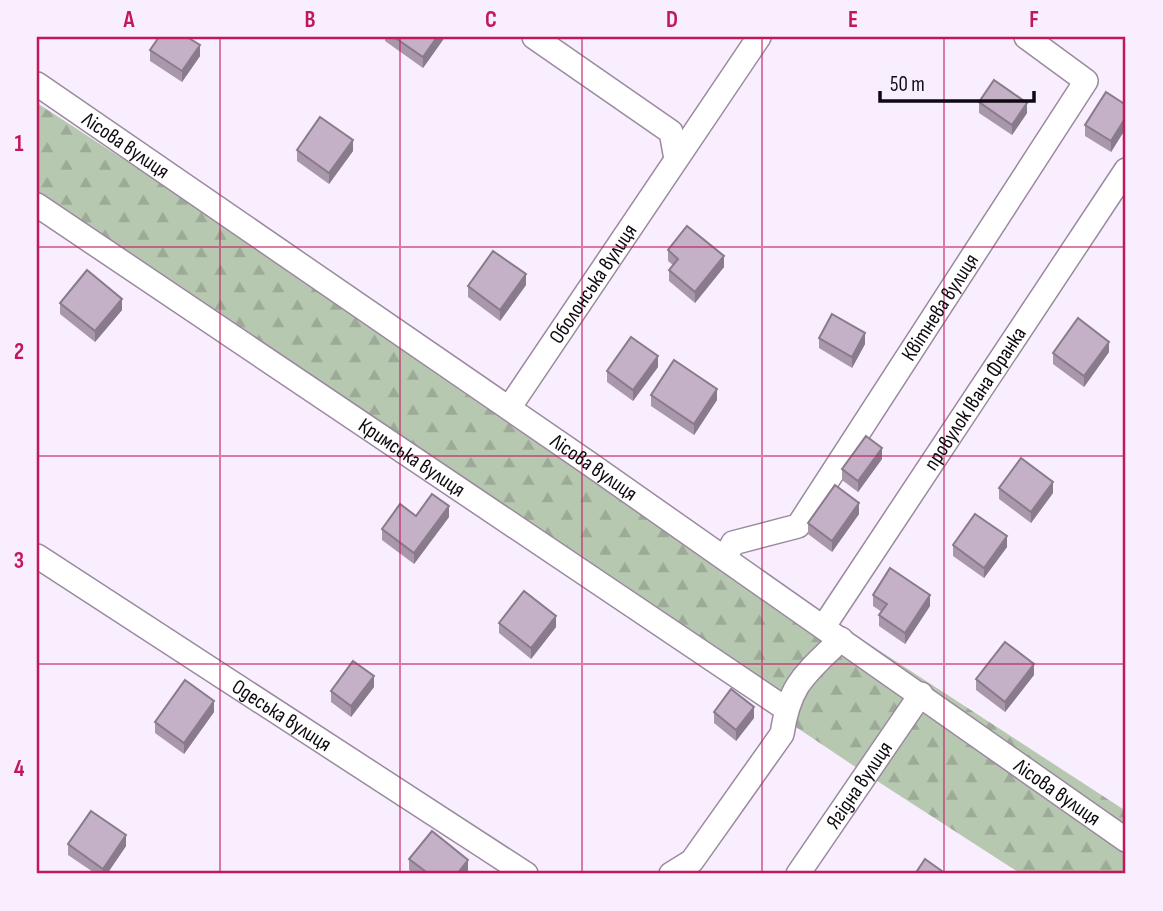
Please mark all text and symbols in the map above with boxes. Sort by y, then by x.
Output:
text: A [123,6,136,34]
text: B [305,6,316,34]
text: C [485,6,497,34]
text: D [666,6,678,34]
text: E [848,6,858,34]
text: F [1029,6,1039,34]
scale bar [880,60,1034,104]
text: 50 m [890,72,925,97]
street label: Лісова вулиця [77,106,174,184]
text: 1 [14,130,24,158]
street label: Оболонська вулиця [544,219,642,348]
street label: Квітнева вулиця [896,249,984,365]
street label: провулок Івана Франка [918,322,1031,475]
text: 2 [14,338,24,366]
street label: Кримська вулиця [354,413,470,502]
street label: Лісова вулиця [545,428,642,506]
text: 3 [14,547,24,575]
street label: Одеська вулиця [227,674,336,757]
street label: Ягідна вулиця [820,736,898,833]
street label: Лісова вулиця [1009,752,1106,831]
text: 4 [14,755,25,783]

